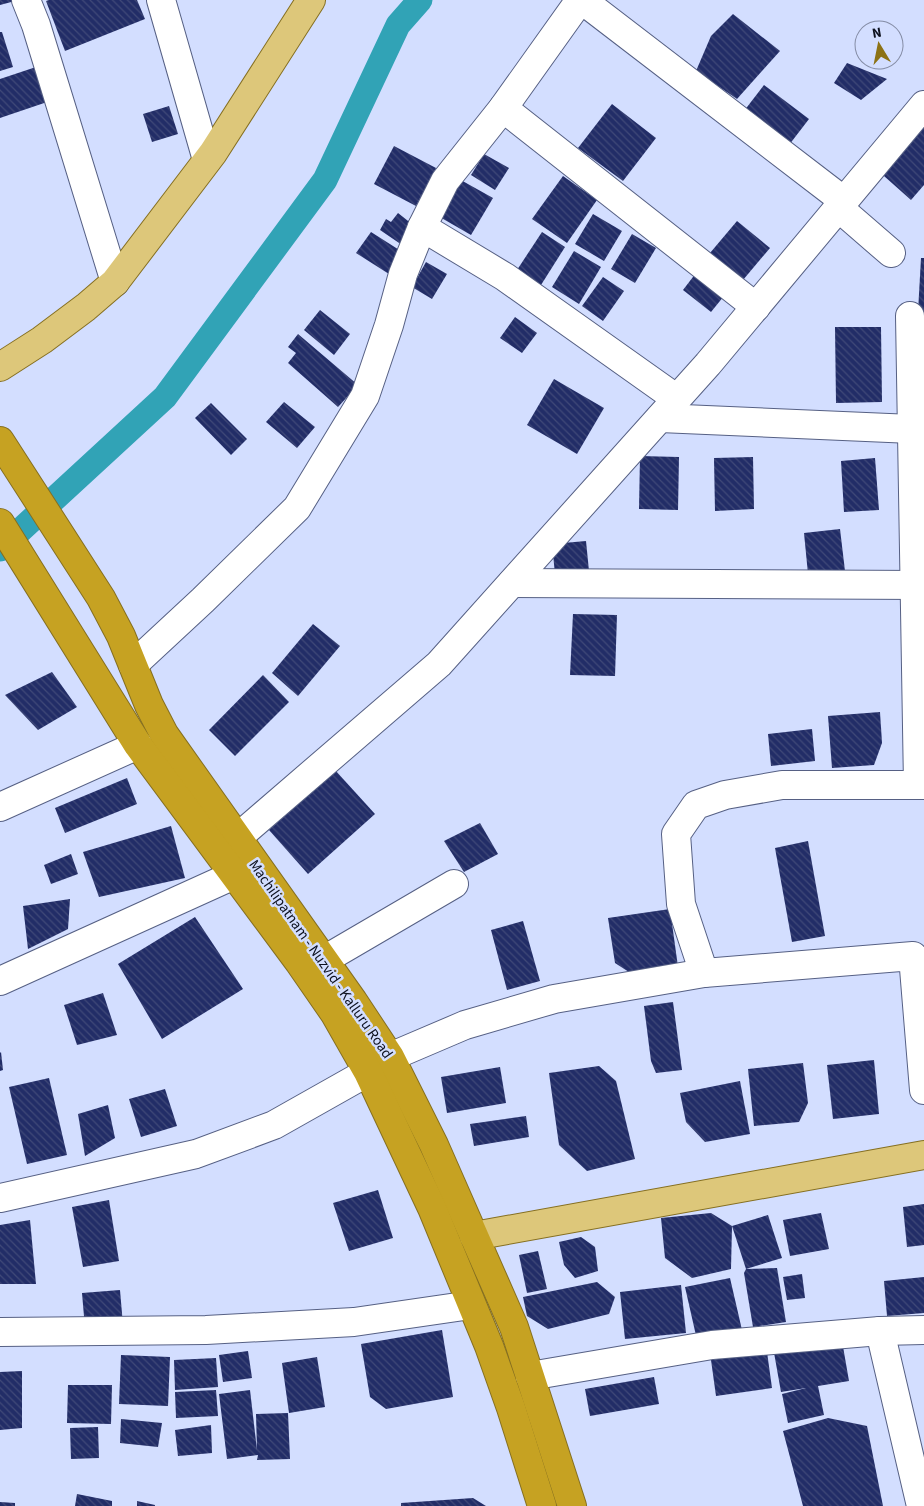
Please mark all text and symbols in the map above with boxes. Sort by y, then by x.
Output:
north arrow [854,20,904,70]
text: N [871,23,883,44]
street label: Machilipatnam - Nuzvid - Kalluru Road [244,856,398,1063]

